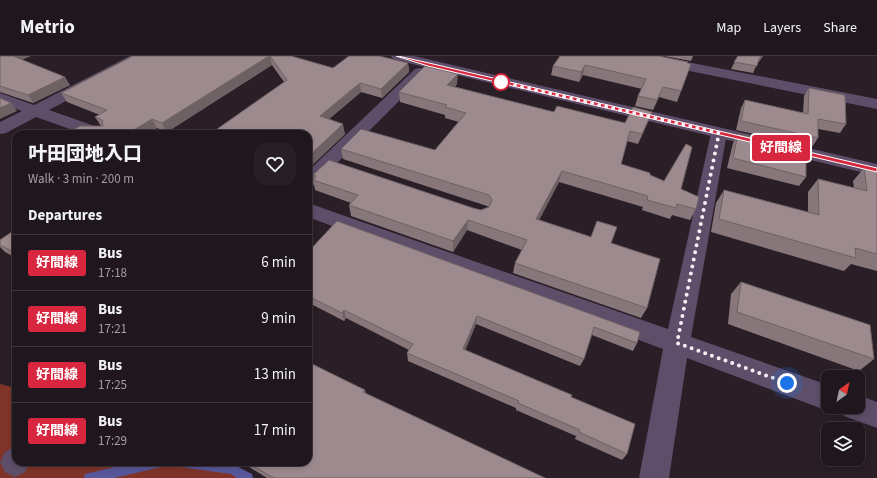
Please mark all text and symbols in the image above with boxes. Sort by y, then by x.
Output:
text: Metrio [20,14,75,41]
text: Map [716,18,741,38]
text: Layers [763,18,801,38]
text: Share [823,18,857,38]
unlabelled marker [492,73,510,91]
line badge: 好間線 [758,135,804,161]
text: 好間線 [760,138,802,158]
text: 叶田団地入口 [28,141,142,168]
button: heart [254,143,296,185]
text: Walk · 3 min · 200 m [28,170,134,188]
text: Departures [28,205,102,226]
text: Bus [98,243,122,264]
text: 6 min [261,252,296,273]
text: 好間線 [36,253,78,273]
text: 17:18 [98,264,127,282]
text: Bus [98,299,122,320]
text: 9 min [261,308,296,329]
text: 好間線 [36,309,78,329]
text: 17:21 [98,320,127,338]
text: Bus [98,355,122,376]
text: 13 min [254,364,296,385]
text: 好間線 [36,365,78,385]
north arrow [821,370,865,414]
map controls [821,370,865,466]
your location [777,373,797,393]
text: 17:25 [98,376,127,394]
text: Bus [98,411,122,432]
text: 17 min [254,420,296,441]
text: 好間線 [36,421,78,441]
button: layers [821,422,865,466]
text: 17:29 [98,432,127,450]

